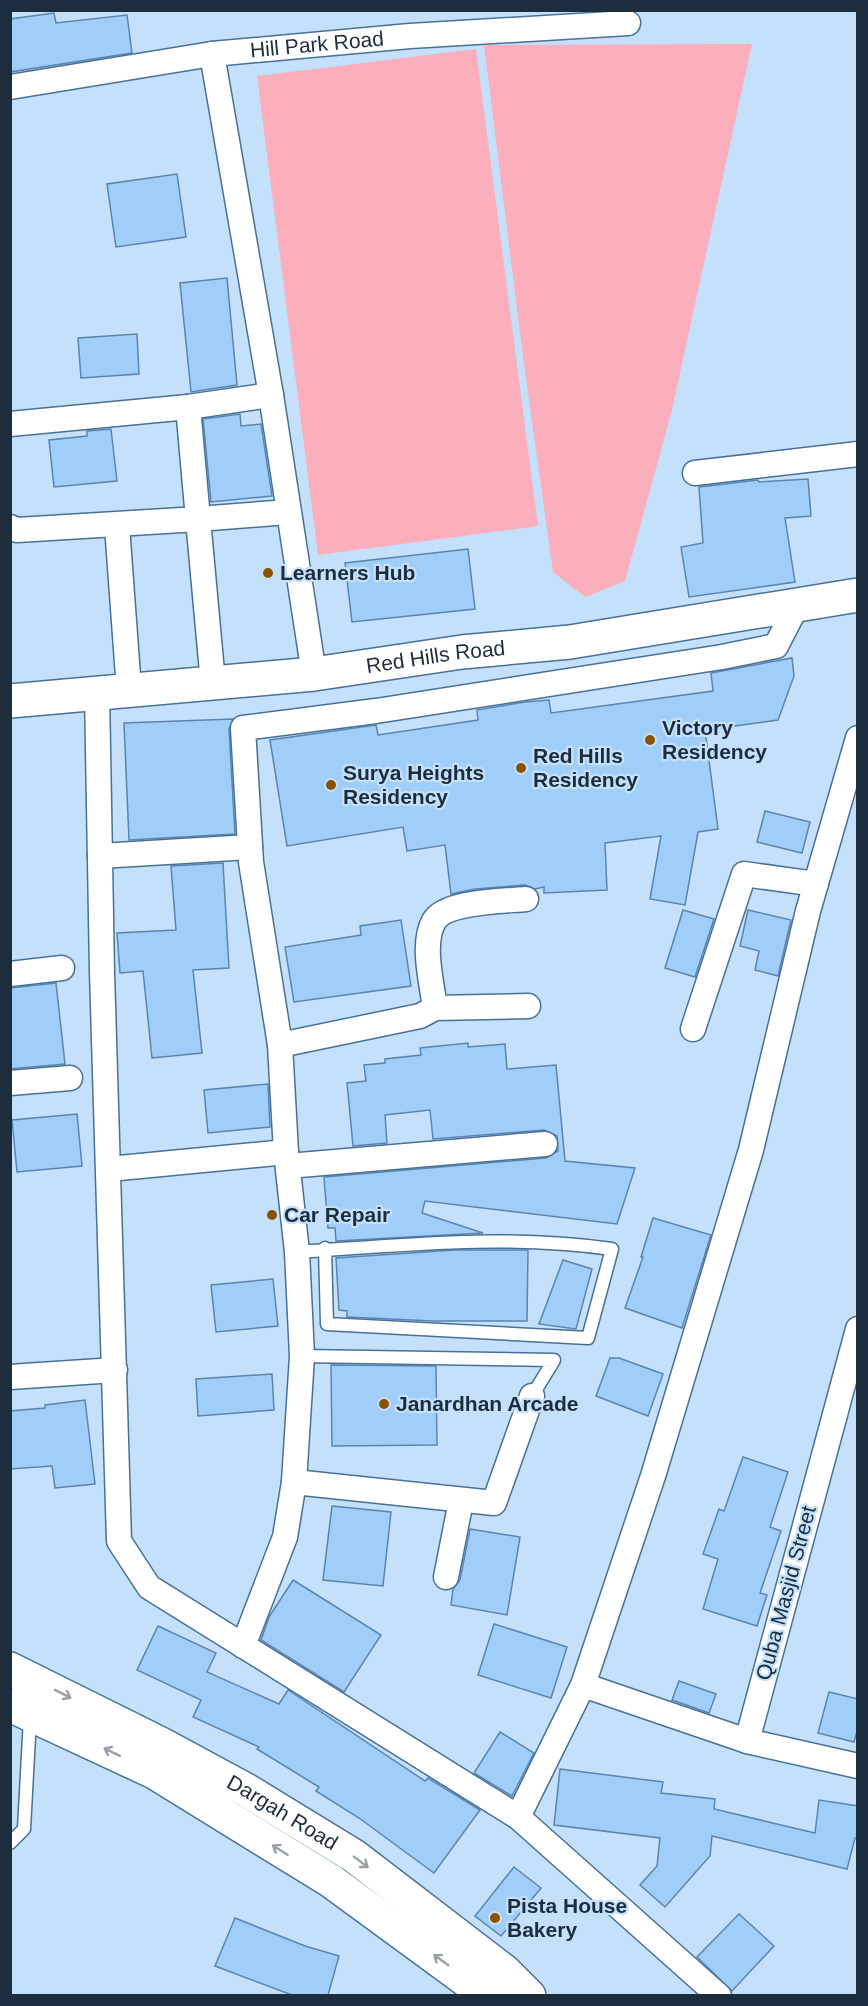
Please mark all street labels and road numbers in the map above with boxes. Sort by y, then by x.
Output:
street label: Hill Park Road [249,26,385,61]
street label: Red Hills Road [364,636,506,677]
street label: Quba Masjid Street [751,1503,820,1683]
street label: Dargah Road [223,1770,342,1854]

